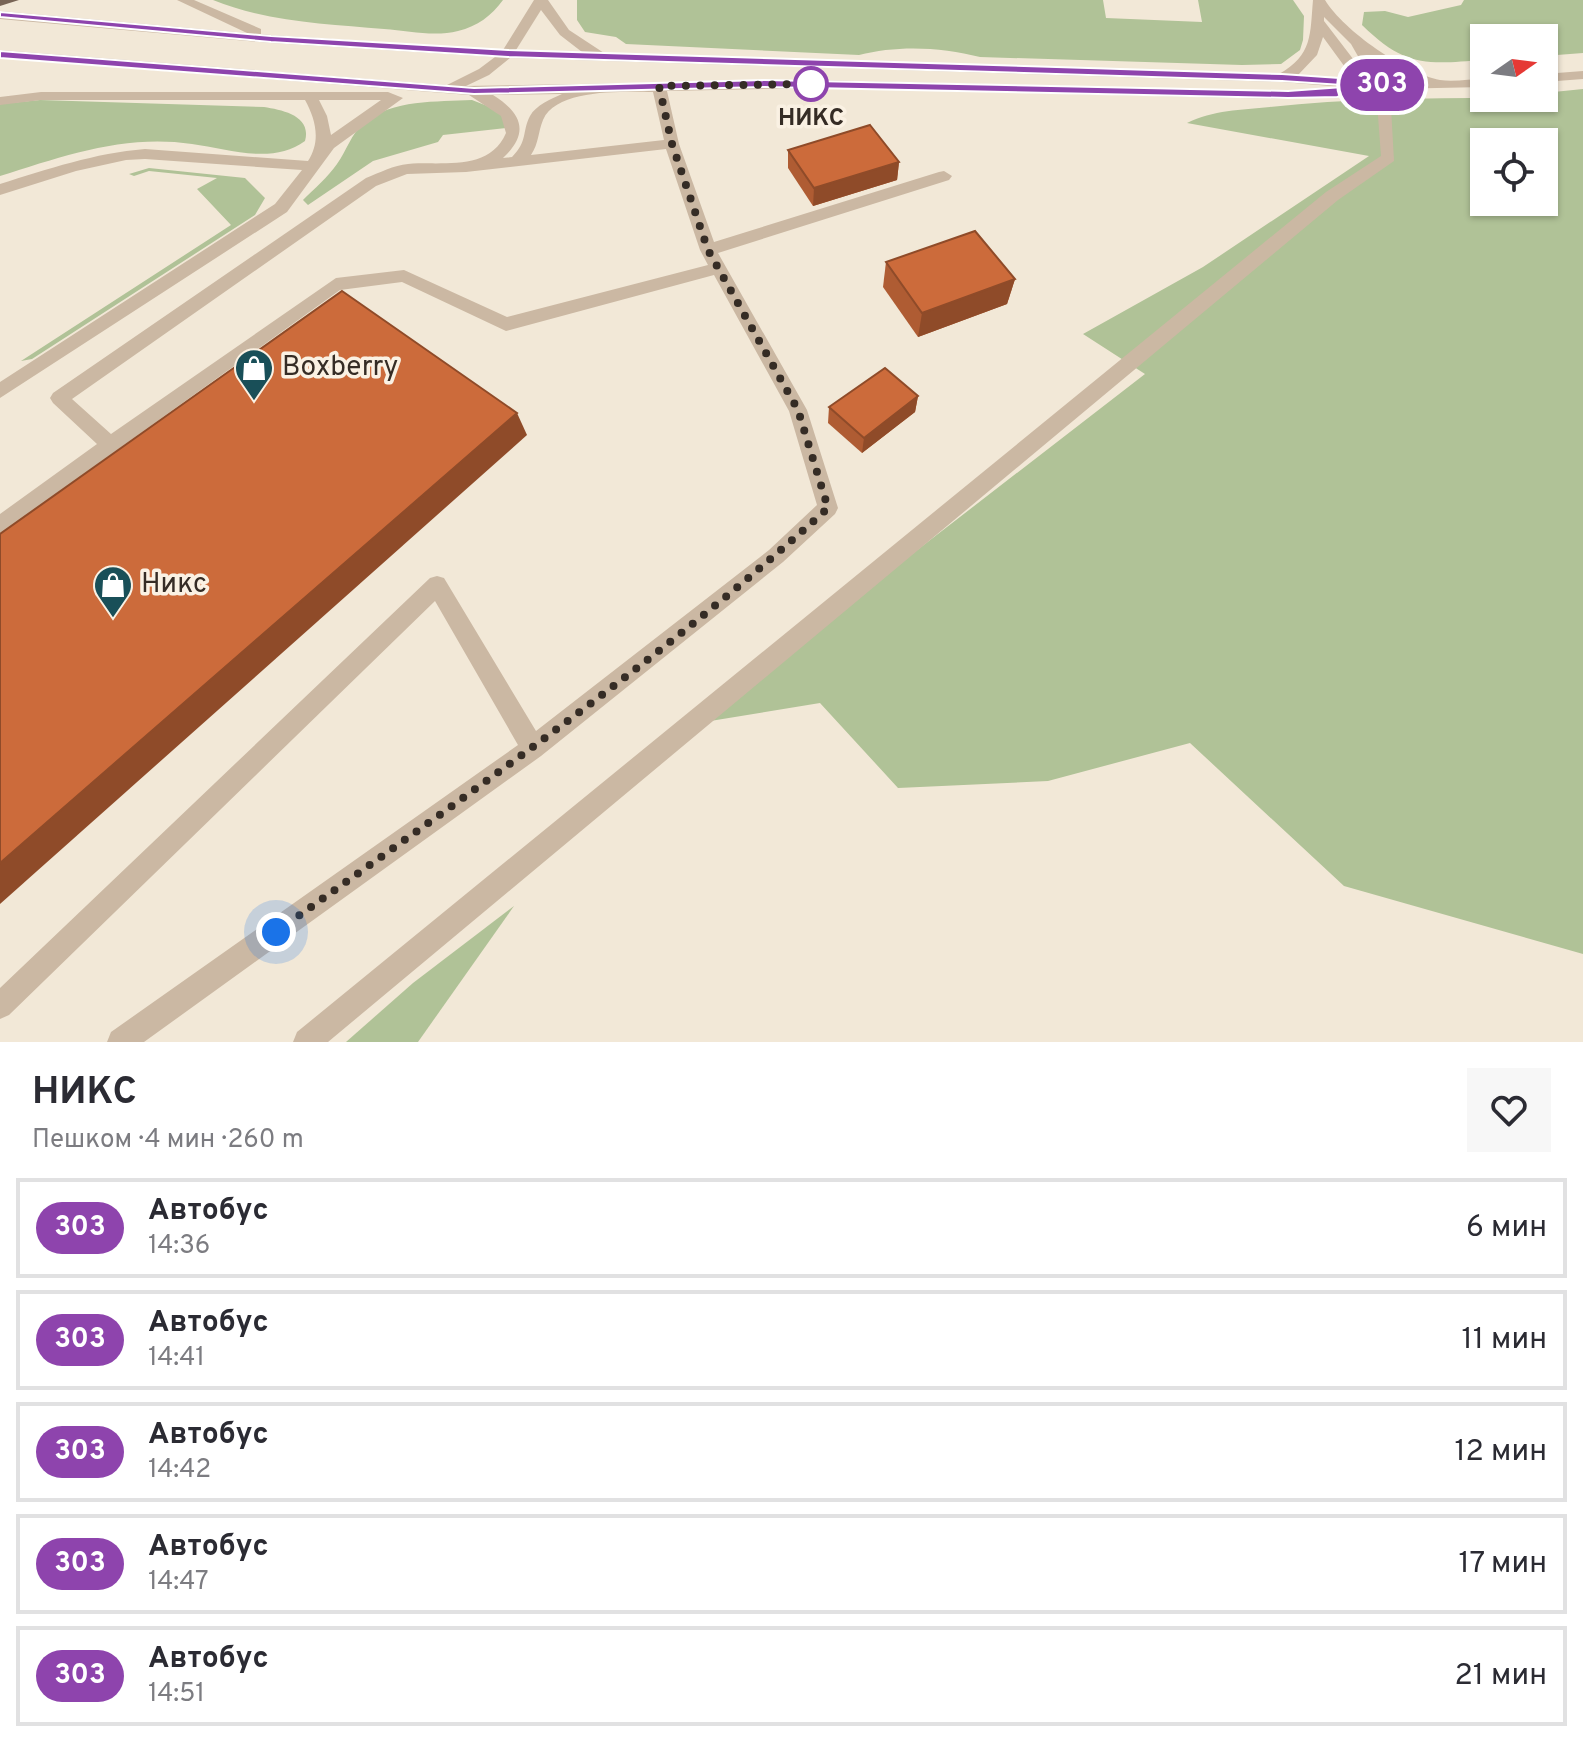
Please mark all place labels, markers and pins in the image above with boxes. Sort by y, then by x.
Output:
marker: НИКС [794,67,828,101]
place label: НИКС [778,104,844,134]
shop icon: Boxberry [233,347,275,402]
place label: Boxberry [282,350,398,386]
shop icon: Никс [92,564,134,619]
place label: Никс [141,567,207,603]

